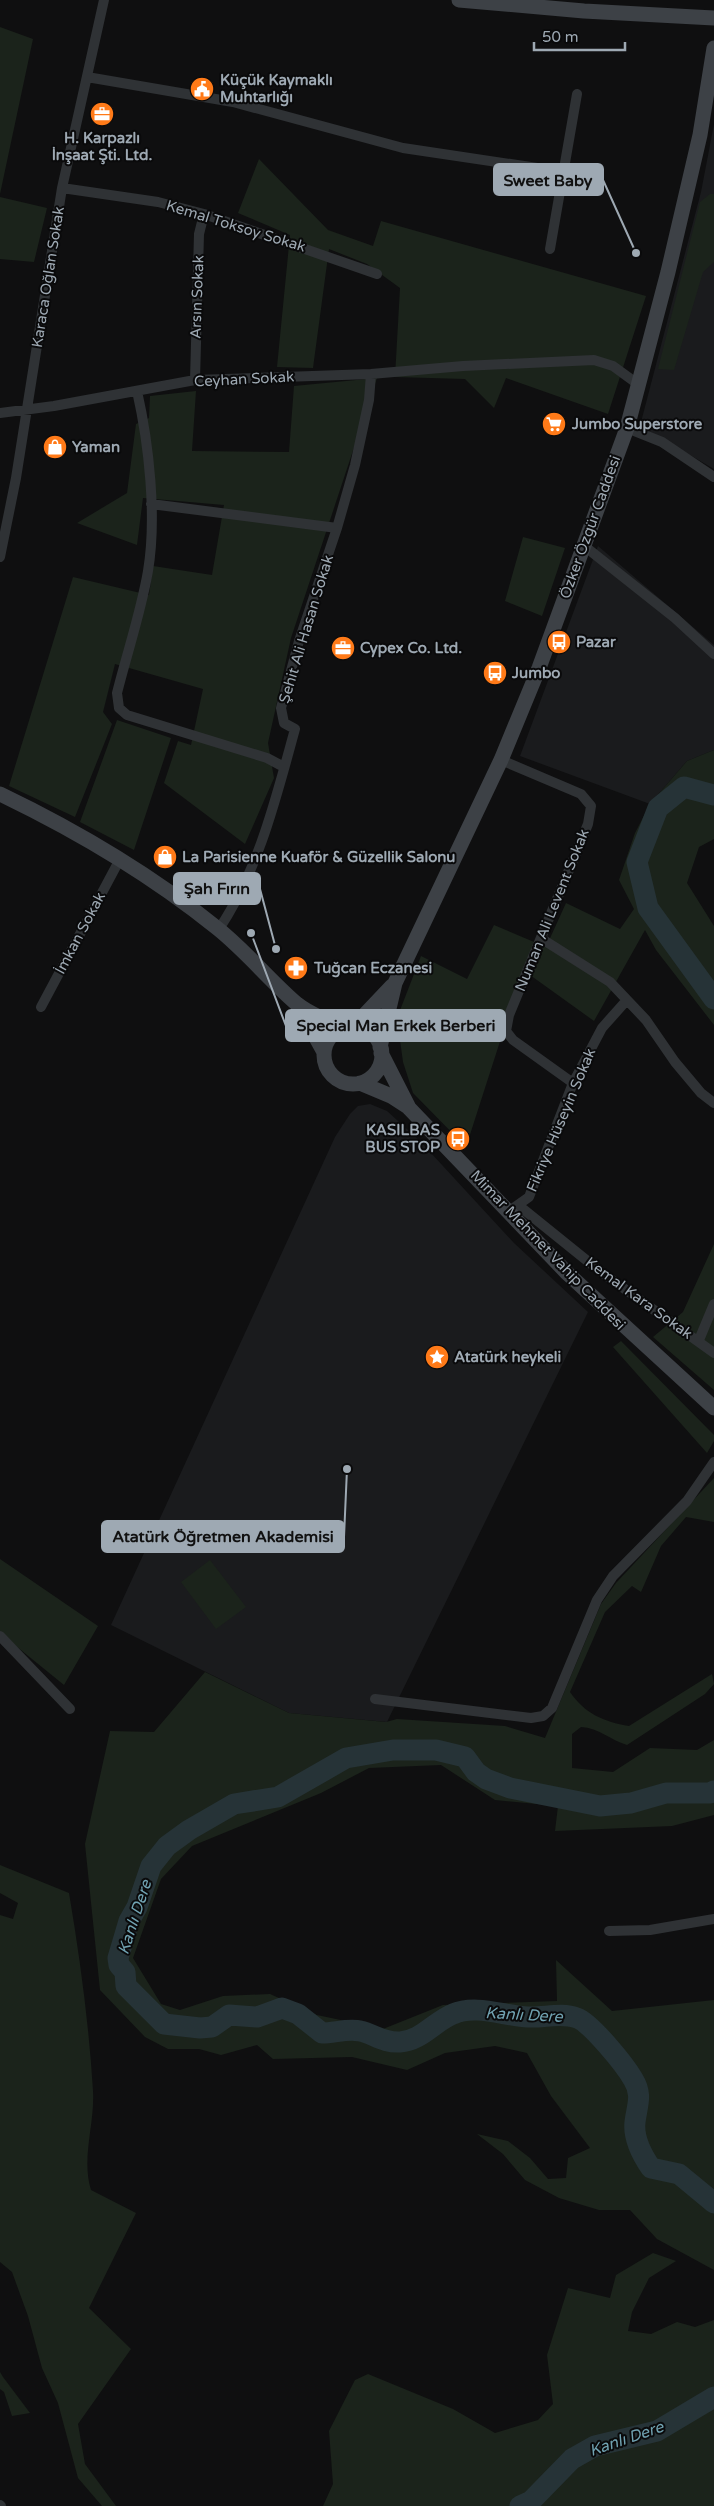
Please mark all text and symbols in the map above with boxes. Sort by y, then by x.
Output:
scale bar [534,20,625,52]
text: 50 m [542,28,579,46]
place label: Küçük Kaymaklı Muhtarlığı [220,71,333,107]
public building icon: Küçük Kaymaklı Muhtarlığı [189,76,215,102]
office icon: H. Karpazlı İnşaat Şti. Ltd. [89,101,115,127]
place label: H. Karpazlı İnşaat Şti. Ltd. [52,129,152,165]
callout: Sweet Baby [494,164,603,195]
text: Sweet Baby [504,171,593,191]
street label: Kemal Toksoy Sokak [164,196,308,256]
street label: Karaca Oğlan Sokak [28,205,68,349]
street label: Arsın Sokak [187,255,207,339]
street label: Ceyhan Sokak [193,367,295,391]
supermarket icon: Jumbo Superstore [541,411,567,437]
place label: Jumbo Superstore [571,415,703,434]
shop icon: Yaman [42,434,68,460]
place label: Yaman [72,438,120,456]
street label: Özker Özgür Caddesi [556,453,624,601]
street label: Şehit Ali Hasan Sokak [275,553,337,705]
bus stop icon: Pazar [546,629,572,655]
place label: Pazar [576,633,616,651]
office icon: Cypex Co. Ltd. [330,635,356,661]
place label: Cypex Co. Ltd. [360,639,462,658]
bus stop icon: Jumbo [482,660,508,686]
place label: Jumbo [511,664,560,682]
street label: Numan Ali Levent Sokak [511,826,593,994]
shop icon: La Parisienne Kuaför & Güzellik Salonu [152,844,178,870]
place label: La Parisienne Kuaför & Güzellik Salonu [182,848,455,866]
callout: Şah Fırın [174,873,260,904]
text: Şah Fırın [184,879,250,899]
street label: İmkan Sokak [51,889,109,977]
pharmacy icon: Tuğcan Eczanesi [283,955,309,981]
place label: Tuğcan Eczanesi [313,959,432,978]
callout: Special Man Erkek Berberi [286,1010,505,1041]
text: Special Man Erkek Berberi [296,1016,496,1036]
street label: Fikriye Hüseyin Sokak [523,1045,599,1195]
place label: KASILBAS BUS STOP [365,1121,440,1156]
bus stop icon: KASILBAS BUS STOP [445,1126,471,1152]
street label: Mimar Mehmet Vahip Caddesi [467,1166,629,1334]
street label: Kemal Kara Sokak [582,1253,696,1343]
place icon: Atatürk heykeli [424,1344,450,1370]
place label: Atatürk heykeli [454,1348,561,1367]
callout: Atatürk Öğretmen Akademisi [102,1521,344,1552]
text: Atatürk Öğretmen Akademisi [112,1527,334,1547]
water label: Kanlı Dere [113,1877,157,1957]
water label: Kanlı Dere [485,2003,564,2027]
water label: Kanlı Dere [587,2417,667,2461]

